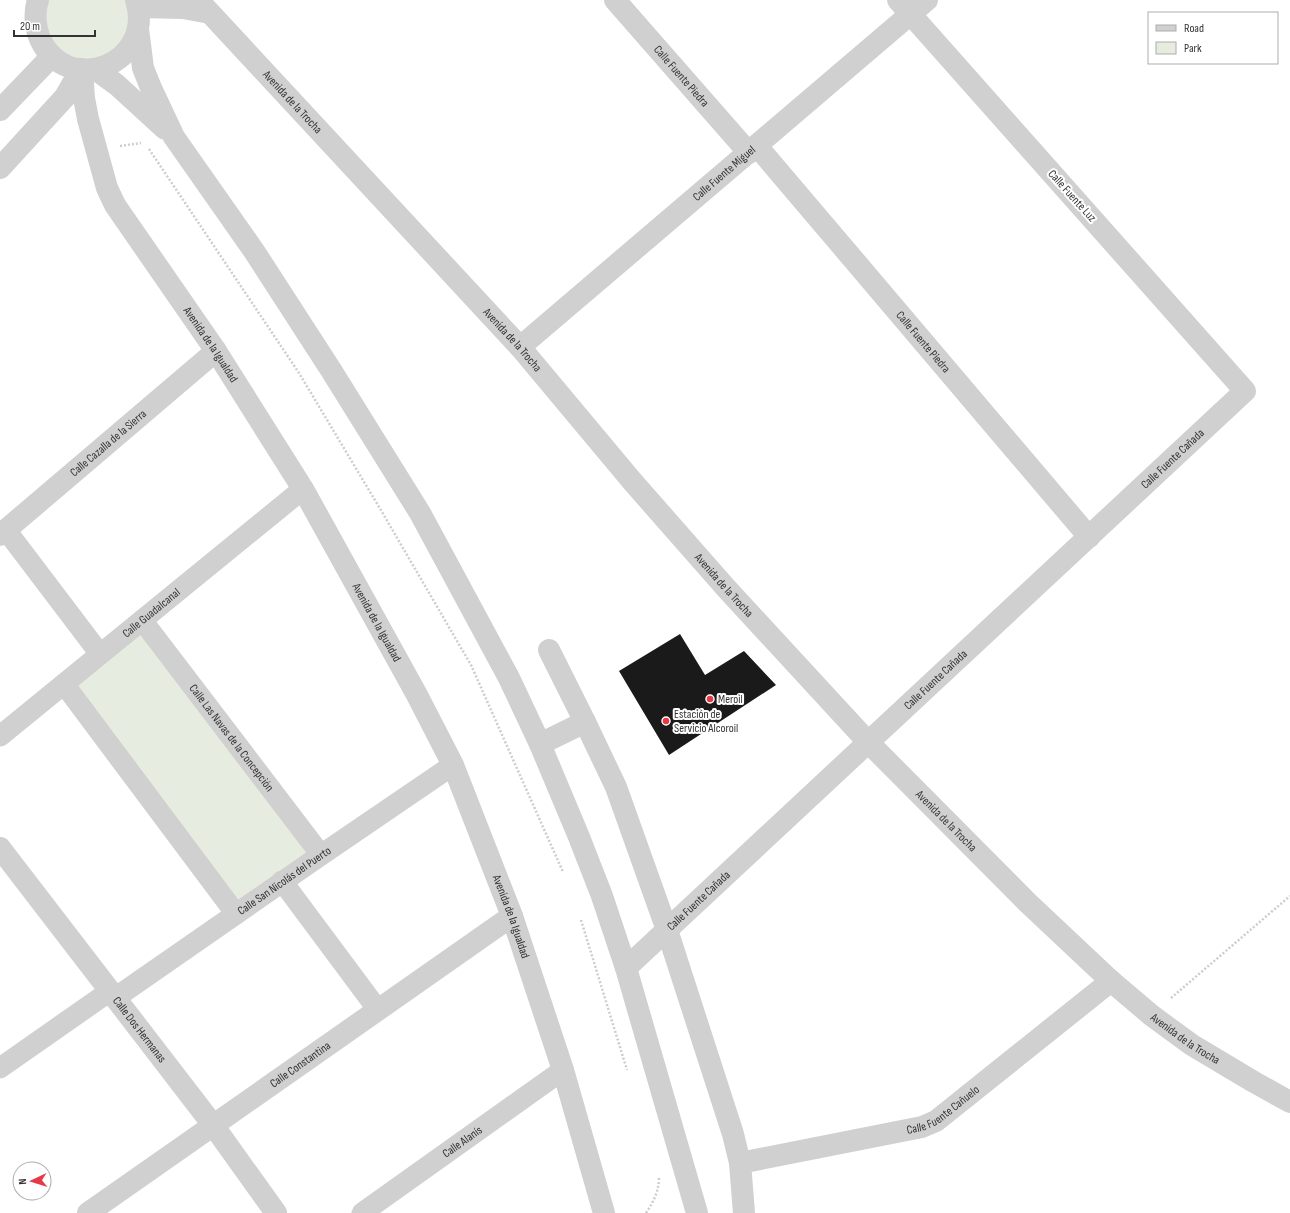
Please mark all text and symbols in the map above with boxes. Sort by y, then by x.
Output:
scale bar [14,12,95,38]
legend [1148,12,1278,64]
text: 20 m [20,19,40,34]
text: Road [1184,21,1204,36]
text: Park [1184,41,1202,56]
street label: Calle Fuente Piedra [651,42,713,110]
street label: Avenida de la Trocha [259,66,326,137]
street label: Calle Fuente Miguel [690,142,758,204]
street label: Calle Fuente Luz [1045,167,1100,226]
street label: Avenida de la Igualdad [180,303,241,385]
street label: Avenida de la Trocha [479,304,545,375]
street label: Calle Fuente Piedra [893,308,954,376]
street label: Calle Cazalla de la Sierra [67,406,150,480]
street label: Calle Fuente Cañada [1138,425,1207,492]
street label: Avenida de la Trocha [691,549,757,620]
street label: Avenida de la Igualdad [349,580,405,664]
street label: Calle Guadalcanal [119,585,183,641]
street label: Calle Fuente Cañada [901,646,970,713]
street label: Calle Las Navas de la Concepción [186,681,277,794]
place label: Meroil [718,692,743,707]
marker: Meroil [705,694,715,704]
place label: Estación de Servicio Alcoroil [674,707,738,736]
marker: Estación de Servicio Alcoroil [661,716,671,726]
street label: Avenida de la Trocha [912,786,980,855]
street label: Calle San Nicolás del Puerto [235,843,334,918]
street label: Calle Fuente Cañada [664,867,733,934]
street label: Avenida de la Igualdad [489,872,533,960]
street label: Calle Dos Hermanas [109,993,170,1066]
street label: Avenida de la Trocha [1147,1009,1223,1068]
street label: Calle Constantina [267,1038,334,1091]
street label: Calle Fuente Cañuelo [905,1082,982,1137]
street label: Calle Alanís [439,1122,485,1161]
north arrow [12,1161,52,1201]
text: N [16,1178,29,1185]

